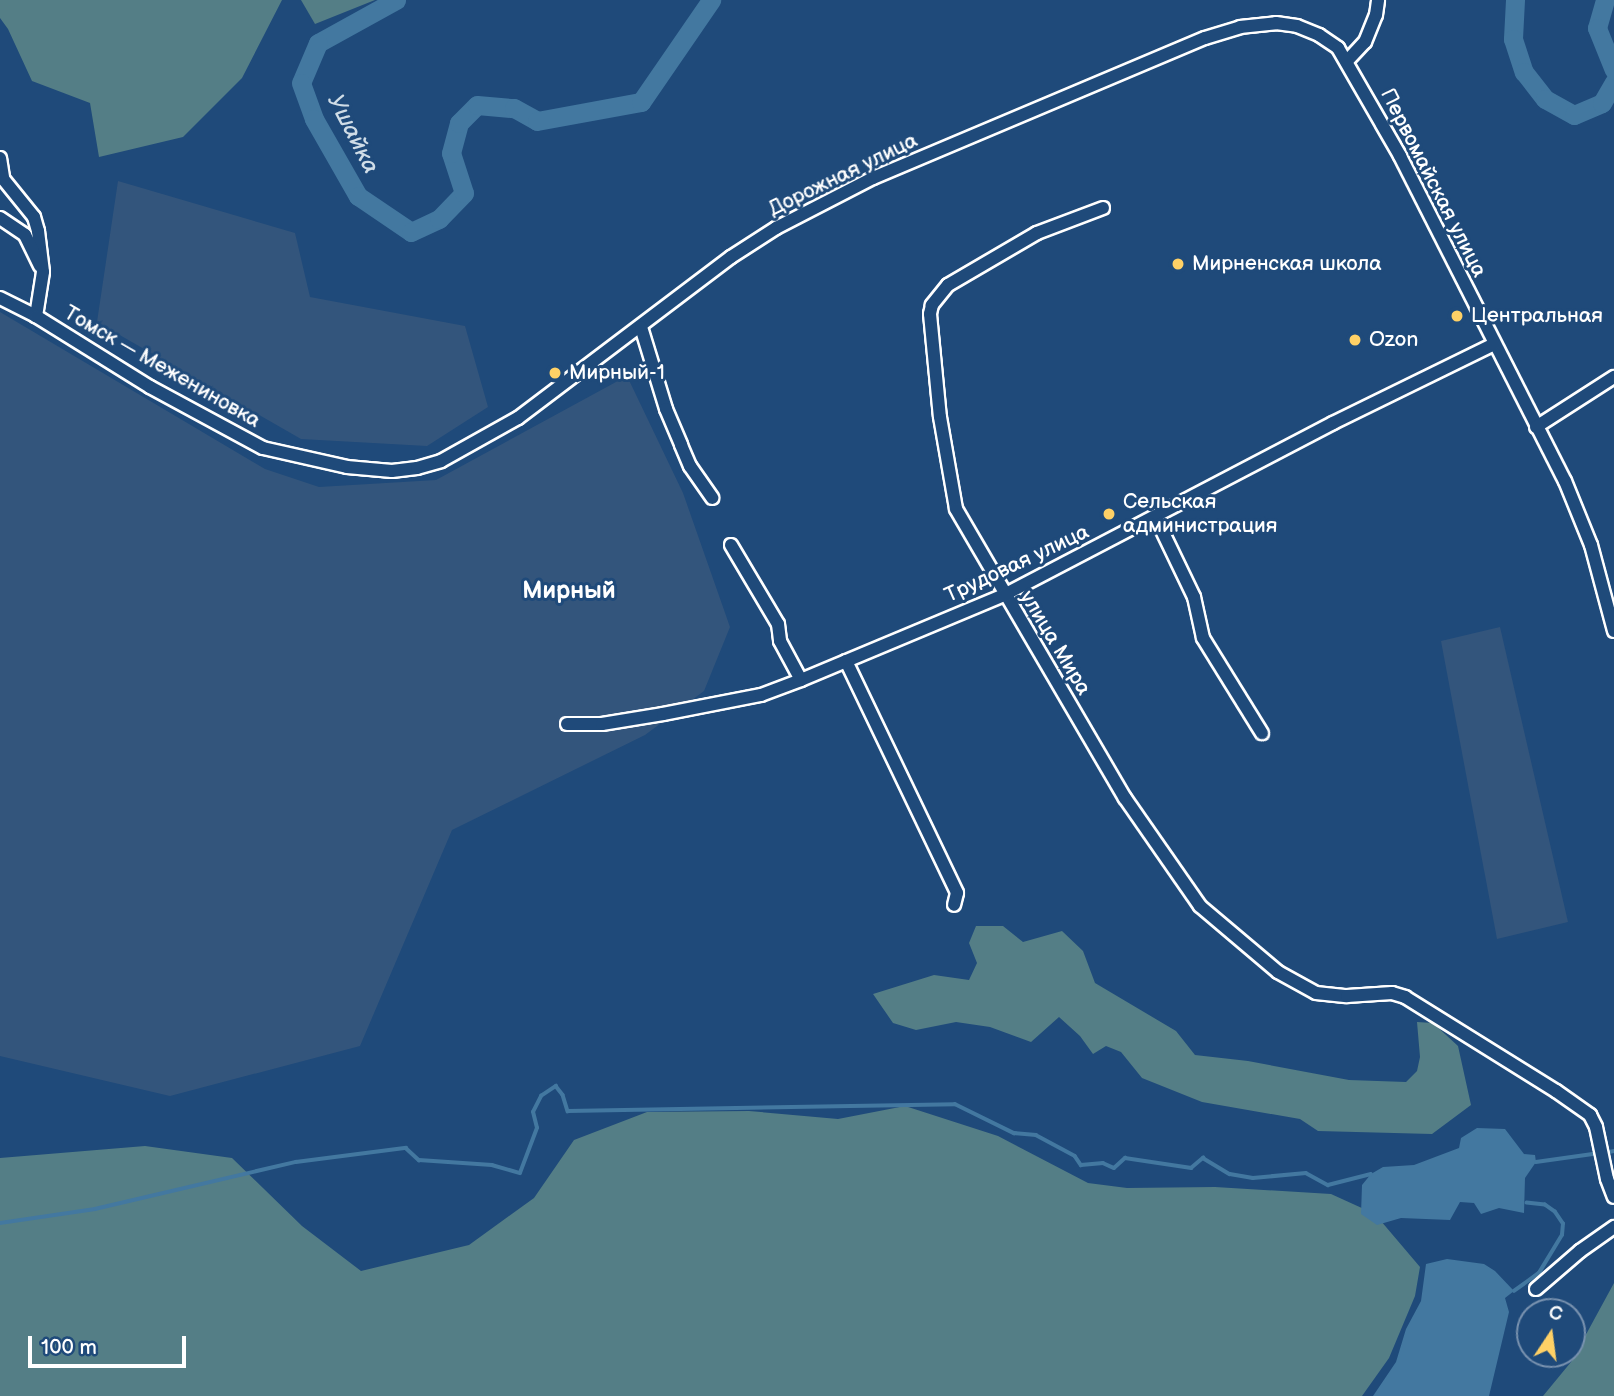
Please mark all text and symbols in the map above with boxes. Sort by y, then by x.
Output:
street label: Первомайская улица [1374,84,1492,282]
water label: Ушайка [321,90,385,178]
street label: Дорожная улица [764,128,922,222]
place label: Мирненская школа [1192,251,1382,277]
marker: Мирненская школа [1170,256,1186,272]
street label: Томск — Межениновка [59,300,265,434]
place label: Центральная [1471,303,1603,329]
marker: Центральная [1449,308,1465,324]
place label: Ozon [1369,327,1418,353]
marker: Ozon [1347,332,1363,348]
place label: Мирный-1 [569,360,665,386]
marker: Мирный-1 [547,365,563,381]
place label: Сельская администрация [1123,489,1277,539]
marker: Сельская администрация [1101,506,1117,522]
street label: Трудовая улица [941,520,1093,608]
district label: Мирный [522,577,616,605]
street label: улица Мира [1014,586,1096,700]
north arrow [1516,1298,1586,1368]
text: С [1546,1301,1564,1327]
scale bar [32,1322,189,1366]
text: 100 m [41,1335,97,1360]

